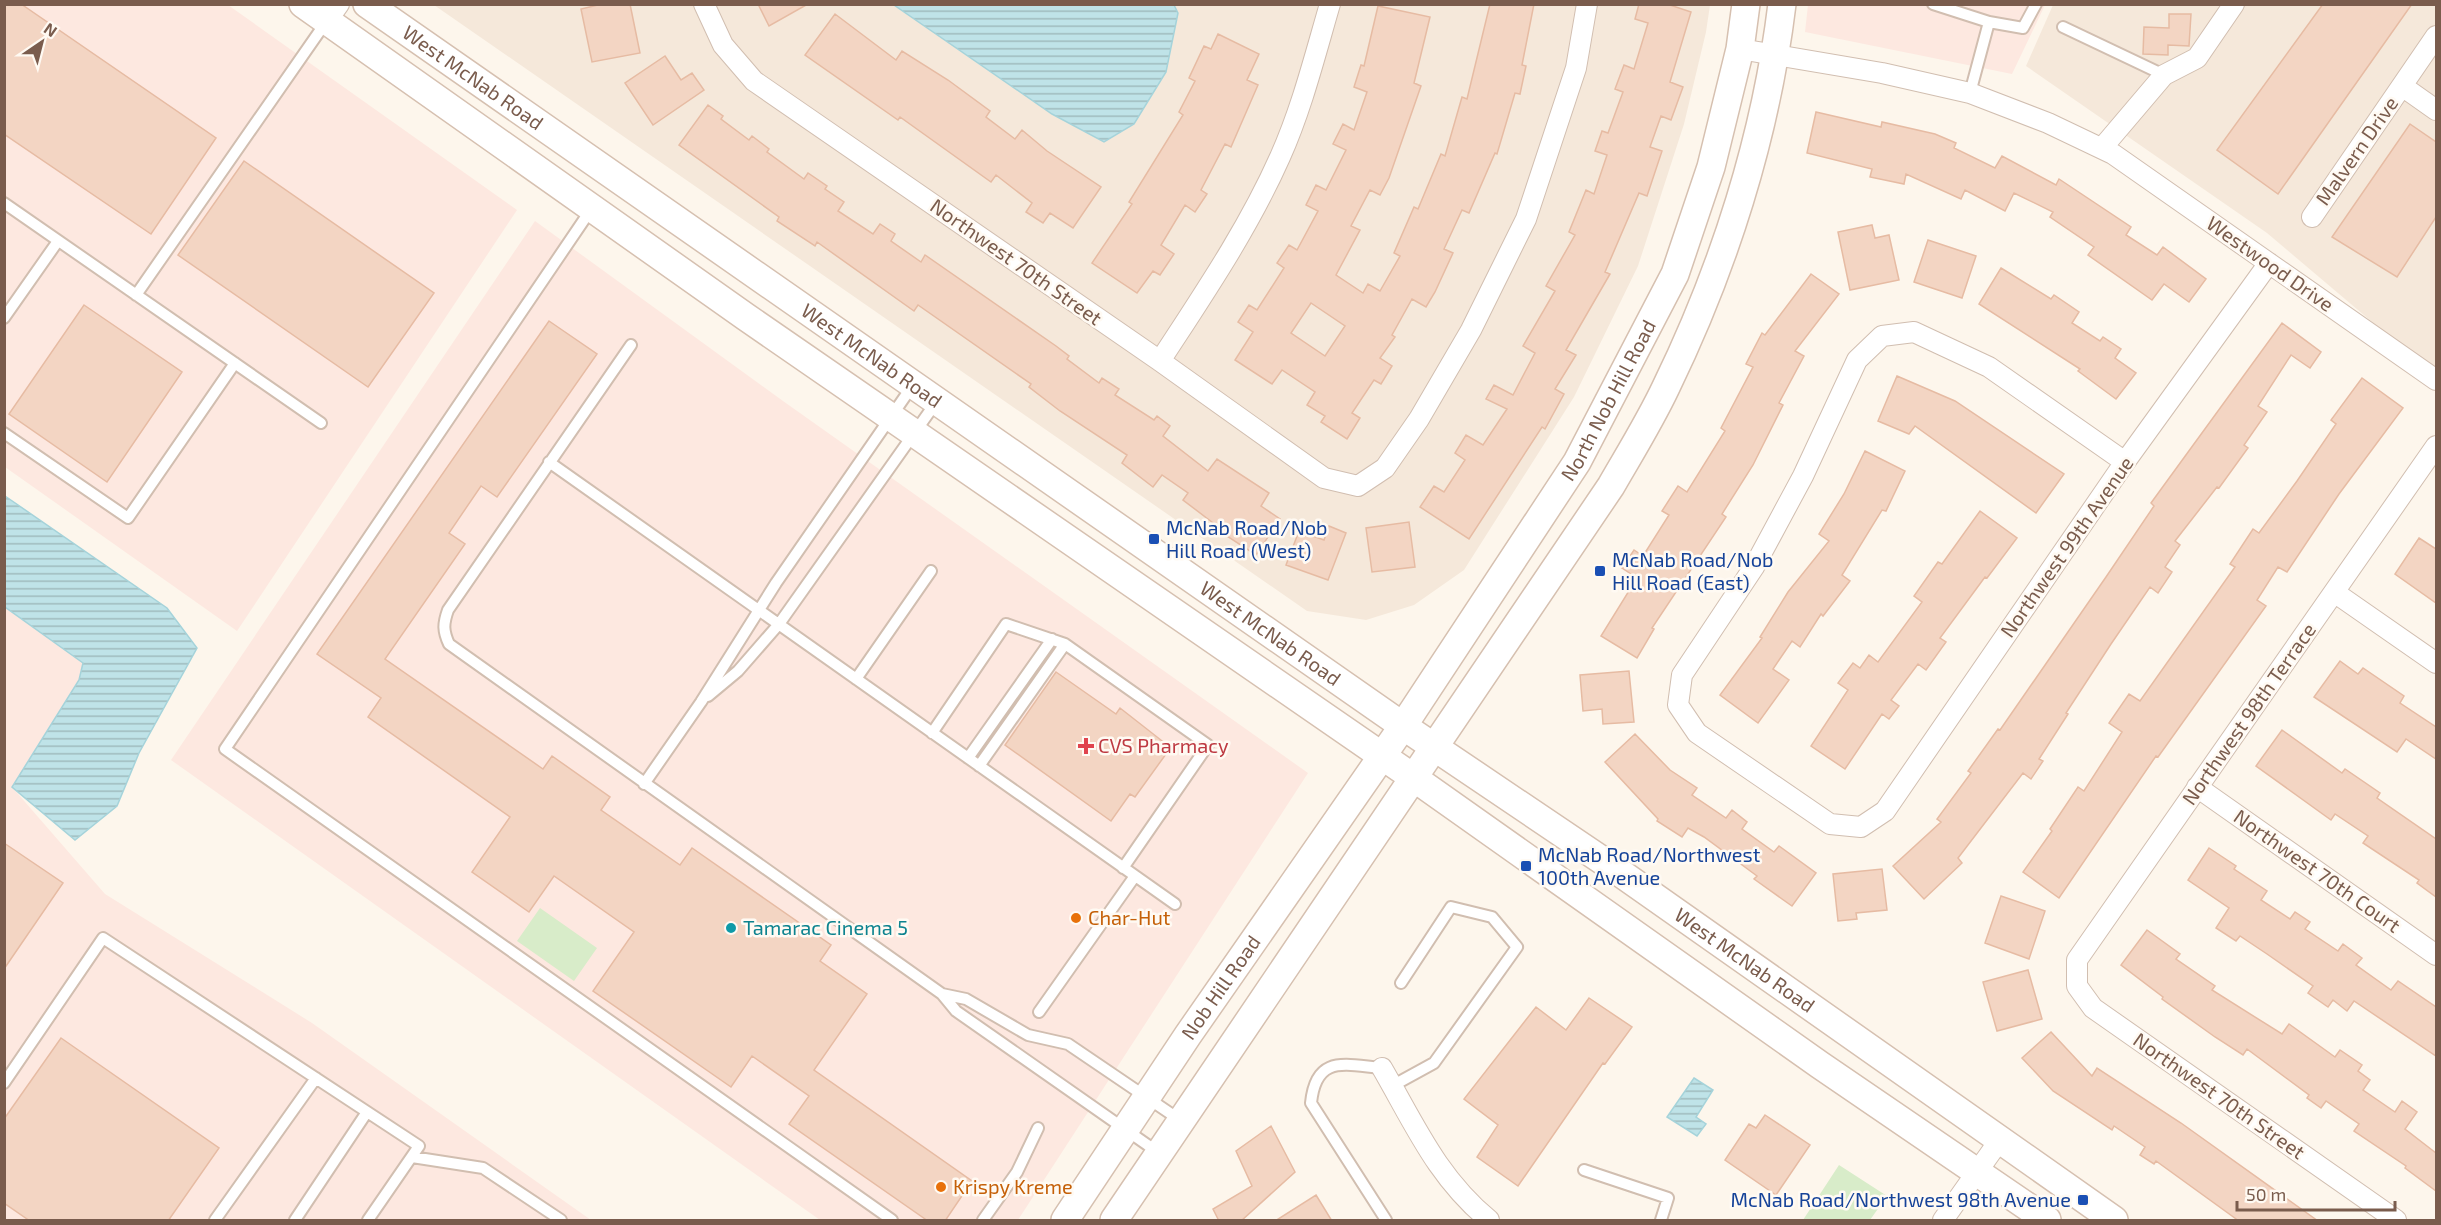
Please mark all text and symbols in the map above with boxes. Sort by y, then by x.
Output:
north arrow [12,12,72,72]
text: N [41,18,61,40]
street label: West McNab Road [398,20,548,134]
street label: Malvern Drive [2310,92,2402,209]
street label: Northwest 70th Street [926,193,1107,330]
street label: Westwood Drive [2202,210,2339,316]
street label: West McNab Road [797,298,947,412]
street label: North Nob Hill Road [1555,315,1660,485]
street label: Northwest 99th Avenue [1995,451,2138,641]
place label: McNab Road/Nob Hill Road (West) [1166,515,1328,562]
marker: McNab Road/Nob Hill Road (West) [1147,532,1161,546]
place label: McNab Road/Nob Hill Road (East) [1612,547,1774,594]
marker: McNab Road/Nob Hill Road (East) [1593,564,1607,578]
street label: West McNab Road [1196,575,1346,690]
street label: Northwest 98th Terrace [2176,618,2320,809]
place label: CVS Pharmacy [1098,733,1229,757]
marker: CVS Pharmacy [1079,739,1093,753]
street label: Northwest 70th Court [2230,804,2406,937]
place label: McNab Road/Northwest 100th Avenue [1538,842,1761,889]
marker: McNab Road/Northwest 100th Avenue [1519,859,1533,873]
street label: West McNab Road [1670,902,1820,1017]
place label: Char-Hut [1088,905,1171,929]
marker: Char-Hut [1069,911,1083,925]
place label: Tamarac Cinema 5 [743,915,908,939]
marker: Tamarac Cinema 5 [724,921,738,935]
street label: Nob Hill Road [1176,930,1265,1044]
street label: Northwest 70th Street [2129,1027,2310,1164]
place label: Krispy Kreme [953,1174,1073,1198]
scale bar [2237,1174,2394,1212]
marker: Krispy Kreme [934,1180,948,1194]
text: 50 m [2246,1183,2286,1205]
place label: McNab Road/Northwest 98th Avenue [1730,1187,2071,1211]
marker: McNab Road/Northwest 98th Avenue [2076,1193,2090,1207]

